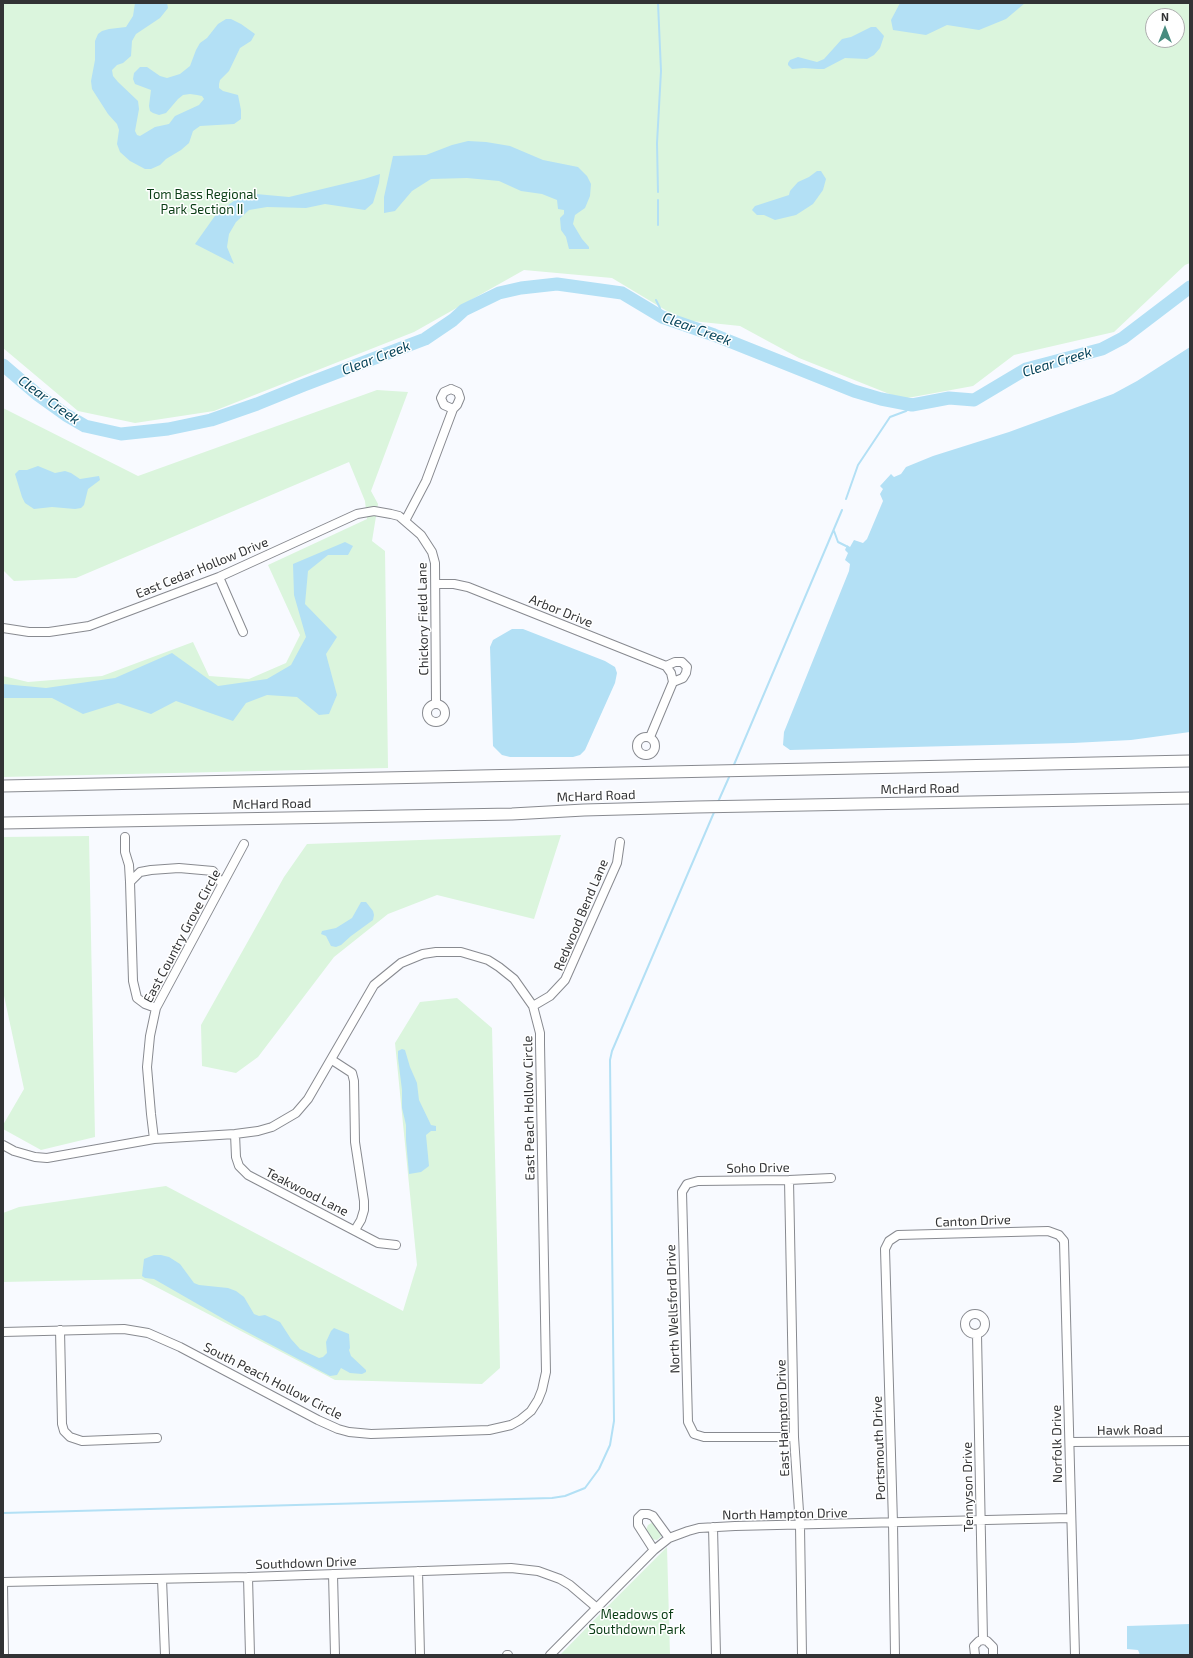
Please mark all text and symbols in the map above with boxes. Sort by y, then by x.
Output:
north arrow [1145,8,1185,48]
text: N [1161,10,1169,23]
park label: Tom Bass Regional Park Section II [147,187,257,218]
water label: Clear Creek [660,309,734,349]
water label: Clear Creek [339,337,413,379]
water label: Clear Creek [1020,343,1094,381]
water label: Clear Creek [15,372,83,428]
street label: East Cedar Hollow Drive [133,534,271,602]
street label: Chickory Field Lane [414,562,432,676]
street label: Arbor Drive [527,591,595,631]
street label: McHard Road [880,781,960,797]
street label: McHard Road [556,787,636,805]
street label: McHard Road [232,796,312,812]
street label: Redwood Bend Lane [550,857,612,973]
street label: East Country Grove Circle [140,867,224,1005]
street label: East Peach Hollow Circle [520,1035,538,1181]
street label: Soho Drive [726,1160,790,1176]
street label: Teakwood Lane [263,1164,351,1220]
street label: Canton Drive [935,1212,1011,1230]
street label: North Wellsford Drive [663,1244,683,1374]
street label: South Peach Hollow Circle [201,1339,345,1423]
street label: East Hampton Drive [773,1359,793,1477]
street label: Portsmouth Drive [869,1396,889,1500]
street label: Norfolk Drive [1049,1405,1065,1483]
street label: Hawk Road [1097,1422,1163,1438]
street label: Tennyson Drive [959,1442,977,1532]
street label: North Hampton Drive [722,1505,848,1523]
street label: Southdown Drive [255,1553,357,1573]
park label: Meadows of Southdown Park [588,1607,686,1638]

